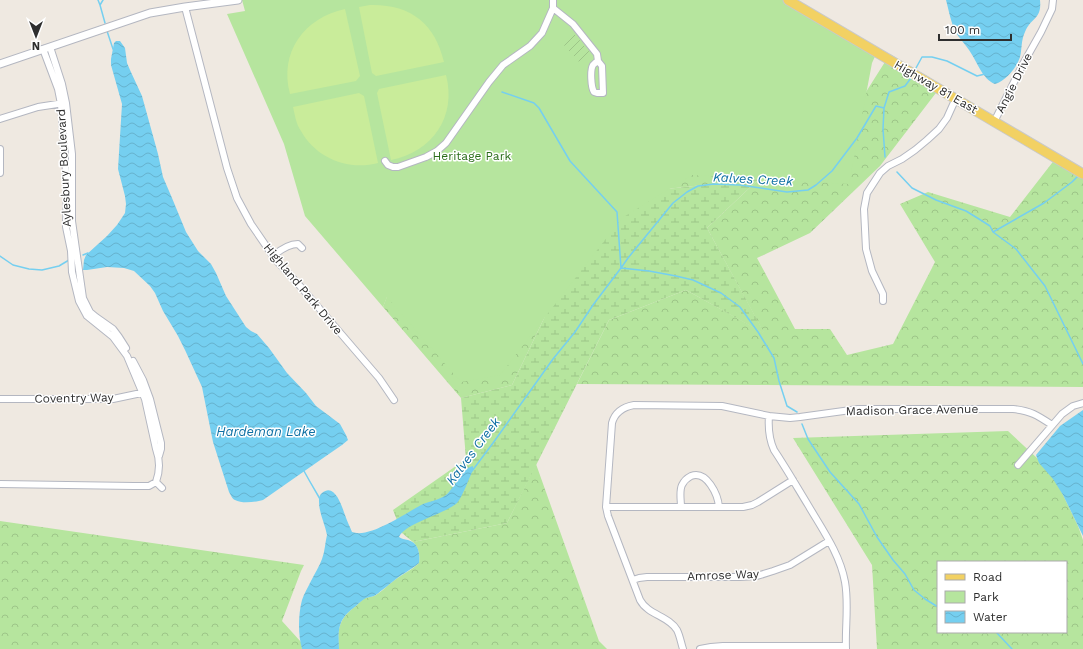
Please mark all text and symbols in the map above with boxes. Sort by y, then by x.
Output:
north arrow [16,16,56,56]
scale bar [939,16,1011,42]
text: 100 m [945,23,980,37]
text: N [32,39,40,52]
street label: Angie Drive [993,50,1035,115]
street label: Highway 81 East [892,57,980,117]
street label: Aylesbury Boulevard [54,109,74,227]
park label: Heritage Park [433,149,512,163]
water label: Kalves Creek [713,169,794,189]
street label: Highland Park Drive [261,241,345,338]
street label: Coventry Way [34,390,115,406]
street label: Madison Grace Avenue [846,402,979,418]
water label: Kalves Creek [443,414,504,487]
water label: Hardeman Lake [216,424,316,439]
legend [937,561,1067,633]
street label: Amrose Way [687,567,760,583]
text: Road [973,570,1002,584]
text: Park [973,590,999,604]
text: Water [973,610,1008,624]

